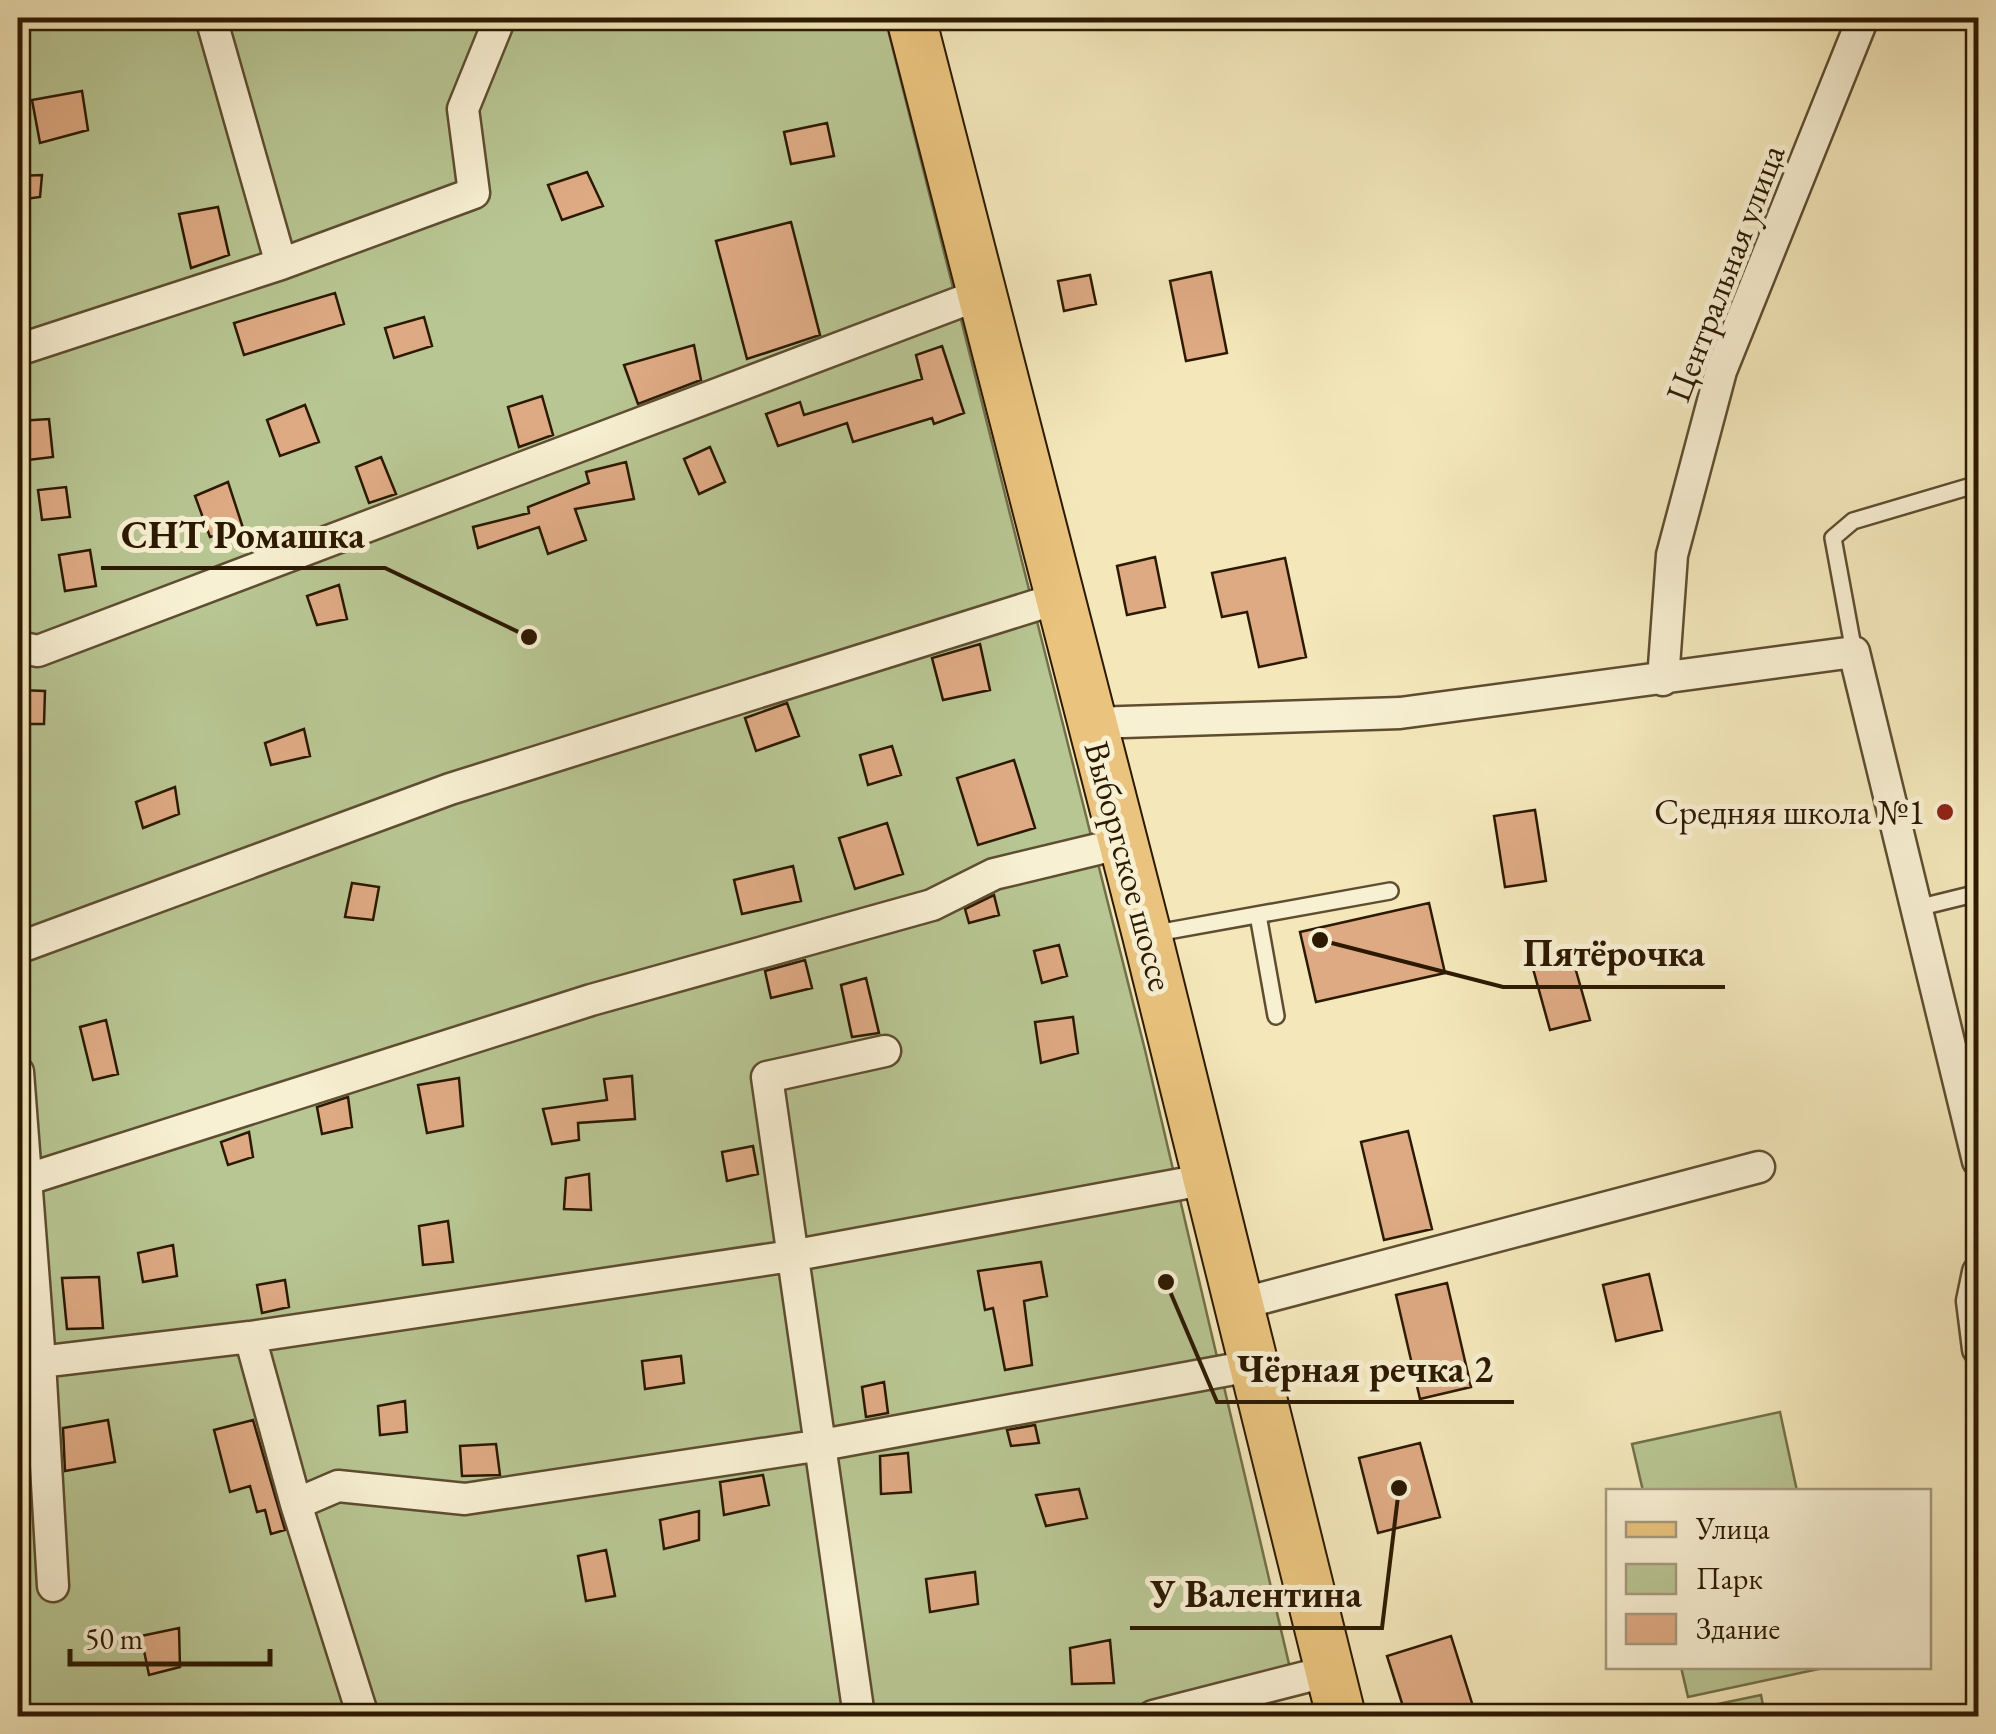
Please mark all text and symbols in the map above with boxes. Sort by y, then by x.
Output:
street label: Центральная улица [1655,138,1795,408]
callout: СНТ Ромашка [101,500,385,568]
text: СНТ Ромашка [121,510,365,559]
street label: Выборгское шоссе [1074,736,1184,996]
place label: Средняя школа №1 [1654,789,1925,835]
marker: Средняя школа №1 [1934,801,1956,823]
callout: Пятёрочка [1503,919,1725,987]
text: Пятёрочка [1523,928,1705,977]
callout: Чёрная речка 2 [1217,1334,1514,1402]
text: Чёрная речка 2 [1237,1344,1493,1393]
legend [1606,1489,1931,1669]
text: Улица [1695,1509,1770,1548]
text: Парк [1696,1559,1763,1598]
callout: У Валентина [1130,1560,1382,1628]
text: У Валентина [1149,1569,1362,1618]
scale bar [70,1604,270,1666]
text: Здание [1696,1609,1780,1648]
text: 50 m [85,1619,143,1658]

